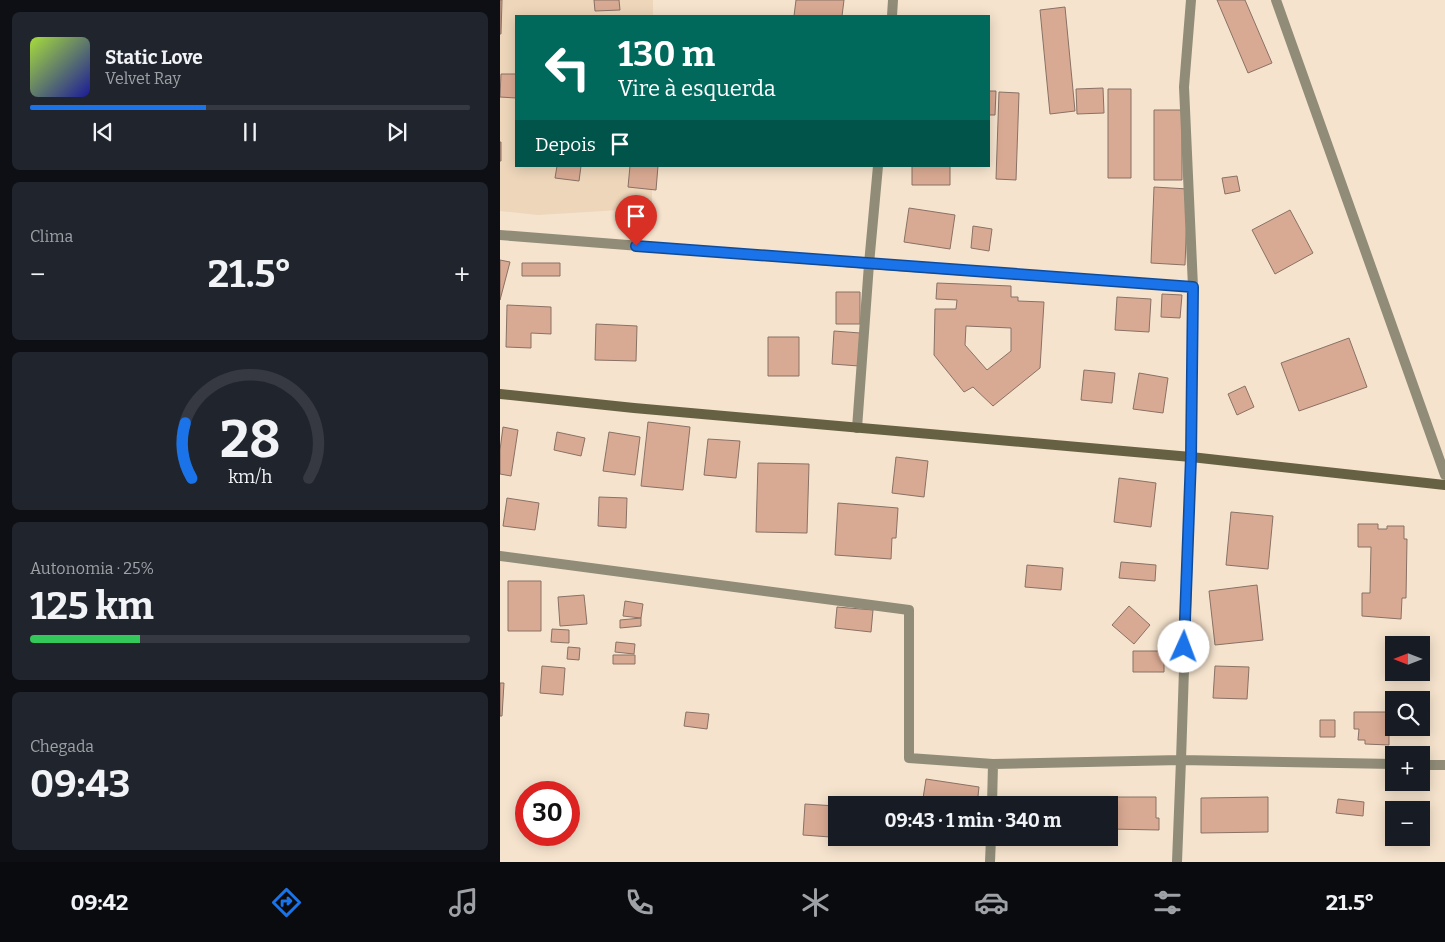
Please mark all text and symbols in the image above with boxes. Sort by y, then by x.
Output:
text: 130 m [618,33,715,75]
icon: left [535,35,600,100]
text: Static Love [105,46,203,69]
text: Velvet Ray [105,69,181,88]
text: Vire à esquerda [618,75,776,102]
icon: previous [89,118,117,146]
icon: pause [236,118,264,146]
icon: next [383,118,411,146]
icon: arrive [606,130,634,158]
text: Depois [535,133,596,156]
pin [615,195,657,246]
icon: arrive [622,202,650,230]
text: Clima [30,227,73,246]
text: 21.5° [208,251,292,297]
text: − [30,258,45,291]
text: + [454,258,470,291]
text: 28 [220,408,280,471]
text: km/h [228,466,272,488]
text: Autonomia · 25% [30,559,154,578]
text: 125 km [30,583,154,629]
position arrow [1157,620,1209,672]
north arrow [1385,636,1430,681]
map controls [1385,636,1430,846]
button: search [1385,691,1430,736]
text: Chegada [30,737,94,756]
button: + [1385,746,1430,791]
text: 09:43 [30,761,130,807]
speed limit sign: 30 [515,781,580,846]
button: − [1385,801,1430,846]
text: 09:43 · 1 min · 340 m [885,809,1061,832]
icon: directions [269,885,304,920]
icon: music [446,885,481,920]
icon: phone [622,885,657,920]
icon: climate [798,885,833,920]
icon: car [974,885,1009,920]
icon: filters [1150,885,1185,920]
text: 09:42 [71,889,128,916]
text: 21.5° [1326,889,1374,916]

